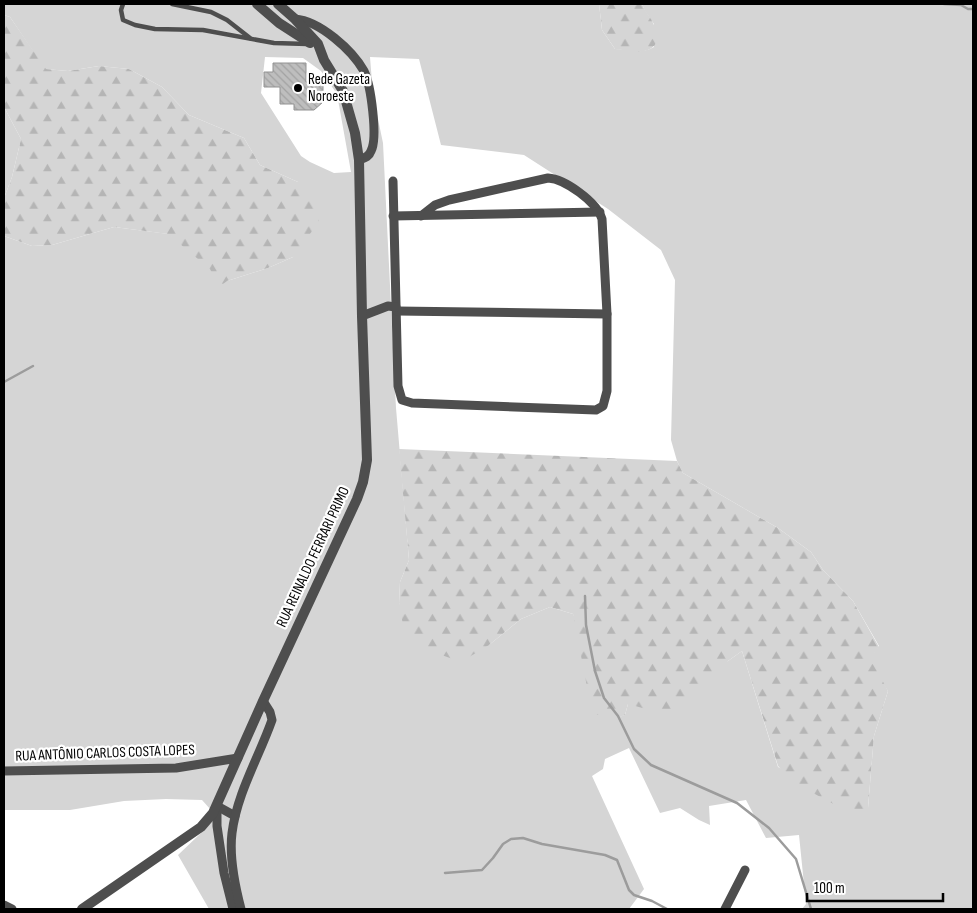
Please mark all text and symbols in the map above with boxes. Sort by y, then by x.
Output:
place label: Rede Gazeta Noroeste [308,70,370,106]
marker: Rede Gazeta Noroeste [292,82,304,94]
street label: RUA REINALDO FERRARI PRIMO [272,484,354,630]
street label: RUA ANTÔNIO CARLOS COSTA LOPES [15,740,195,766]
scale bar [807,870,943,902]
text: 100 m [814,879,845,898]

